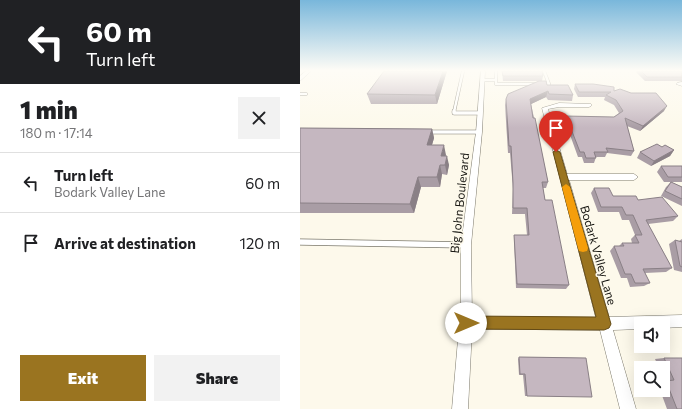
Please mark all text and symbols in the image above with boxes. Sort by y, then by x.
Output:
text: 60 m [86,14,152,48]
icon: left [20,16,72,68]
text: Turn left [86,48,155,70]
text: 1 min [20,95,78,124]
button: close [238,97,280,139]
pin [539,111,573,152]
icon: arrive [545,117,567,139]
text: 180 m · 17:14 [20,125,93,141]
street label: Big John Boulevard [447,152,472,254]
text: Turn left [54,166,113,184]
icon: left [20,172,42,194]
text: 60 m [245,174,280,192]
text: Bodark Valley Lane [54,184,165,200]
street label: Bodark Valley Lane [578,204,620,306]
icon: arrive [20,232,42,254]
text: Arrive at destination [54,234,196,252]
text: 120 m [240,234,280,252]
position arrow [445,302,487,344]
map controls [634,317,670,397]
button: sound [634,317,670,353]
button: Exit [20,355,146,401]
button: Share [154,355,280,401]
button: search [634,361,670,397]

